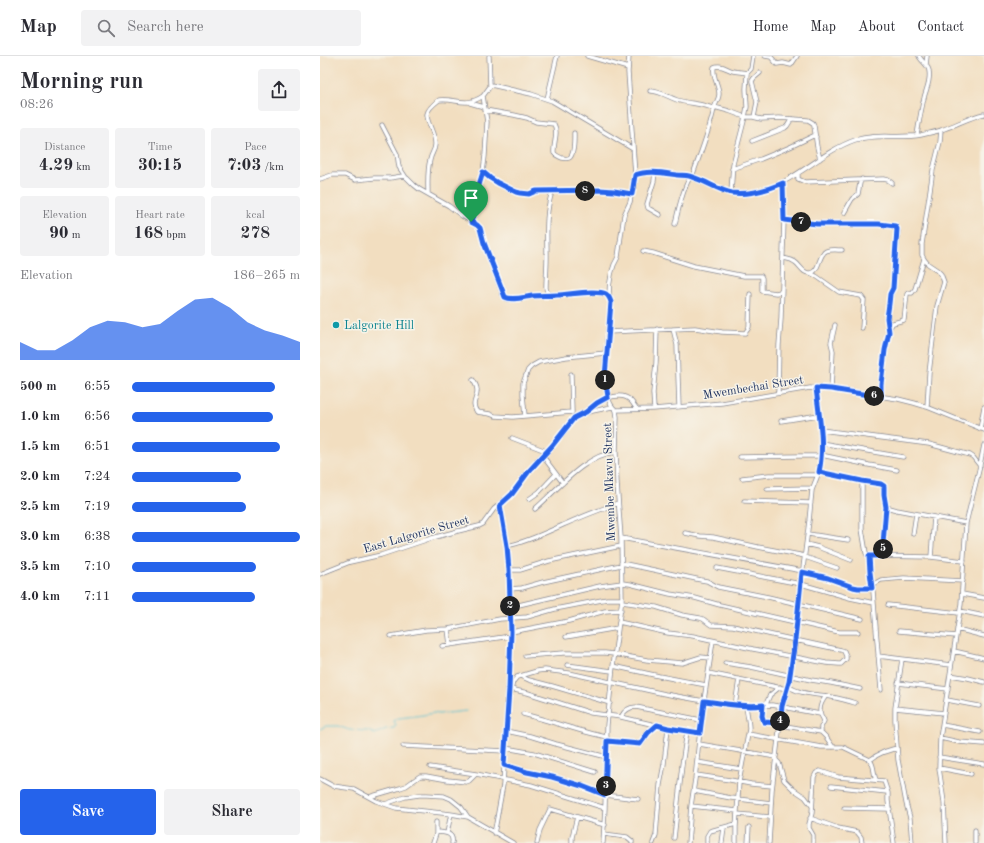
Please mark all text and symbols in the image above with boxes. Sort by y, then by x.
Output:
search box [81,10,361,46]
icon: search [95,17,117,39]
text: Map [20,18,57,37]
text: Search here [127,20,204,35]
text: Home [753,20,788,34]
text: Map [810,20,836,34]
text: About [858,20,895,34]
text: Contact [917,20,964,34]
button: share [258,69,300,111]
text: Morning run [20,71,143,93]
text: 08:26 [20,98,54,111]
text: Distance [44,142,85,153]
text: Time [148,142,172,153]
text: Pace [244,142,266,153]
text: 4.29 [39,157,73,174]
text: 30:15 [138,157,182,174]
text: 7:03 [227,157,261,174]
text: km [73,162,91,173]
text: /km [261,162,284,173]
pin [454,181,488,222]
pin: 8 [575,181,595,201]
text: 8 [582,185,588,196]
icon: arrive [460,187,482,209]
text: Elevation [42,210,87,221]
text: Heart rate [135,210,185,221]
text: kcal [246,210,265,221]
pin: 7 [791,212,811,232]
text: 7 [798,216,804,227]
text: 90 [49,225,69,242]
text: 168 [134,225,163,242]
text: 278 [241,225,270,242]
text: m [69,230,80,241]
text: bpm [163,230,186,241]
text: Elevation [20,269,73,282]
text: 186–265 m [233,269,300,282]
marker: Lalgorite Hill [331,320,341,330]
place label: Lalgorite Hill [344,320,414,332]
pin: 1 [595,370,615,390]
text: 1 [602,374,608,385]
street label: Mwembechai Street [702,374,804,402]
text: 500 m [20,380,57,393]
text: 6:55 [84,380,110,393]
pin: 6 [864,386,884,406]
text: 6 [871,390,877,401]
text: 1.0 km [20,410,60,423]
text: 6:56 [84,410,110,423]
street label: Mwembe Mkavu Street [602,422,618,541]
text: 1.5 km [20,440,60,453]
text: 6:51 [84,440,110,453]
text: 2.0 km [20,470,60,483]
text: 7:24 [84,470,110,483]
text: 2.5 km [20,500,60,513]
text: 7:19 [84,500,110,513]
street label: East Lalgorite Street [362,514,471,556]
text: 3.0 km [20,530,60,543]
text: 6:38 [84,530,110,543]
pin: 5 [873,539,893,559]
text: 5 [880,543,886,554]
text: 3.5 km [20,560,60,573]
text: 7:10 [84,560,110,573]
text: 4.0 km [20,590,60,603]
text: 7:11 [84,590,110,603]
pin: 2 [500,596,520,616]
text: 2 [507,600,513,611]
pin: 4 [770,711,790,731]
text: 4 [777,715,783,726]
pin: 3 [596,776,616,796]
text: 3 [603,780,609,791]
button: Save [20,789,156,835]
button: Share [164,789,300,835]

